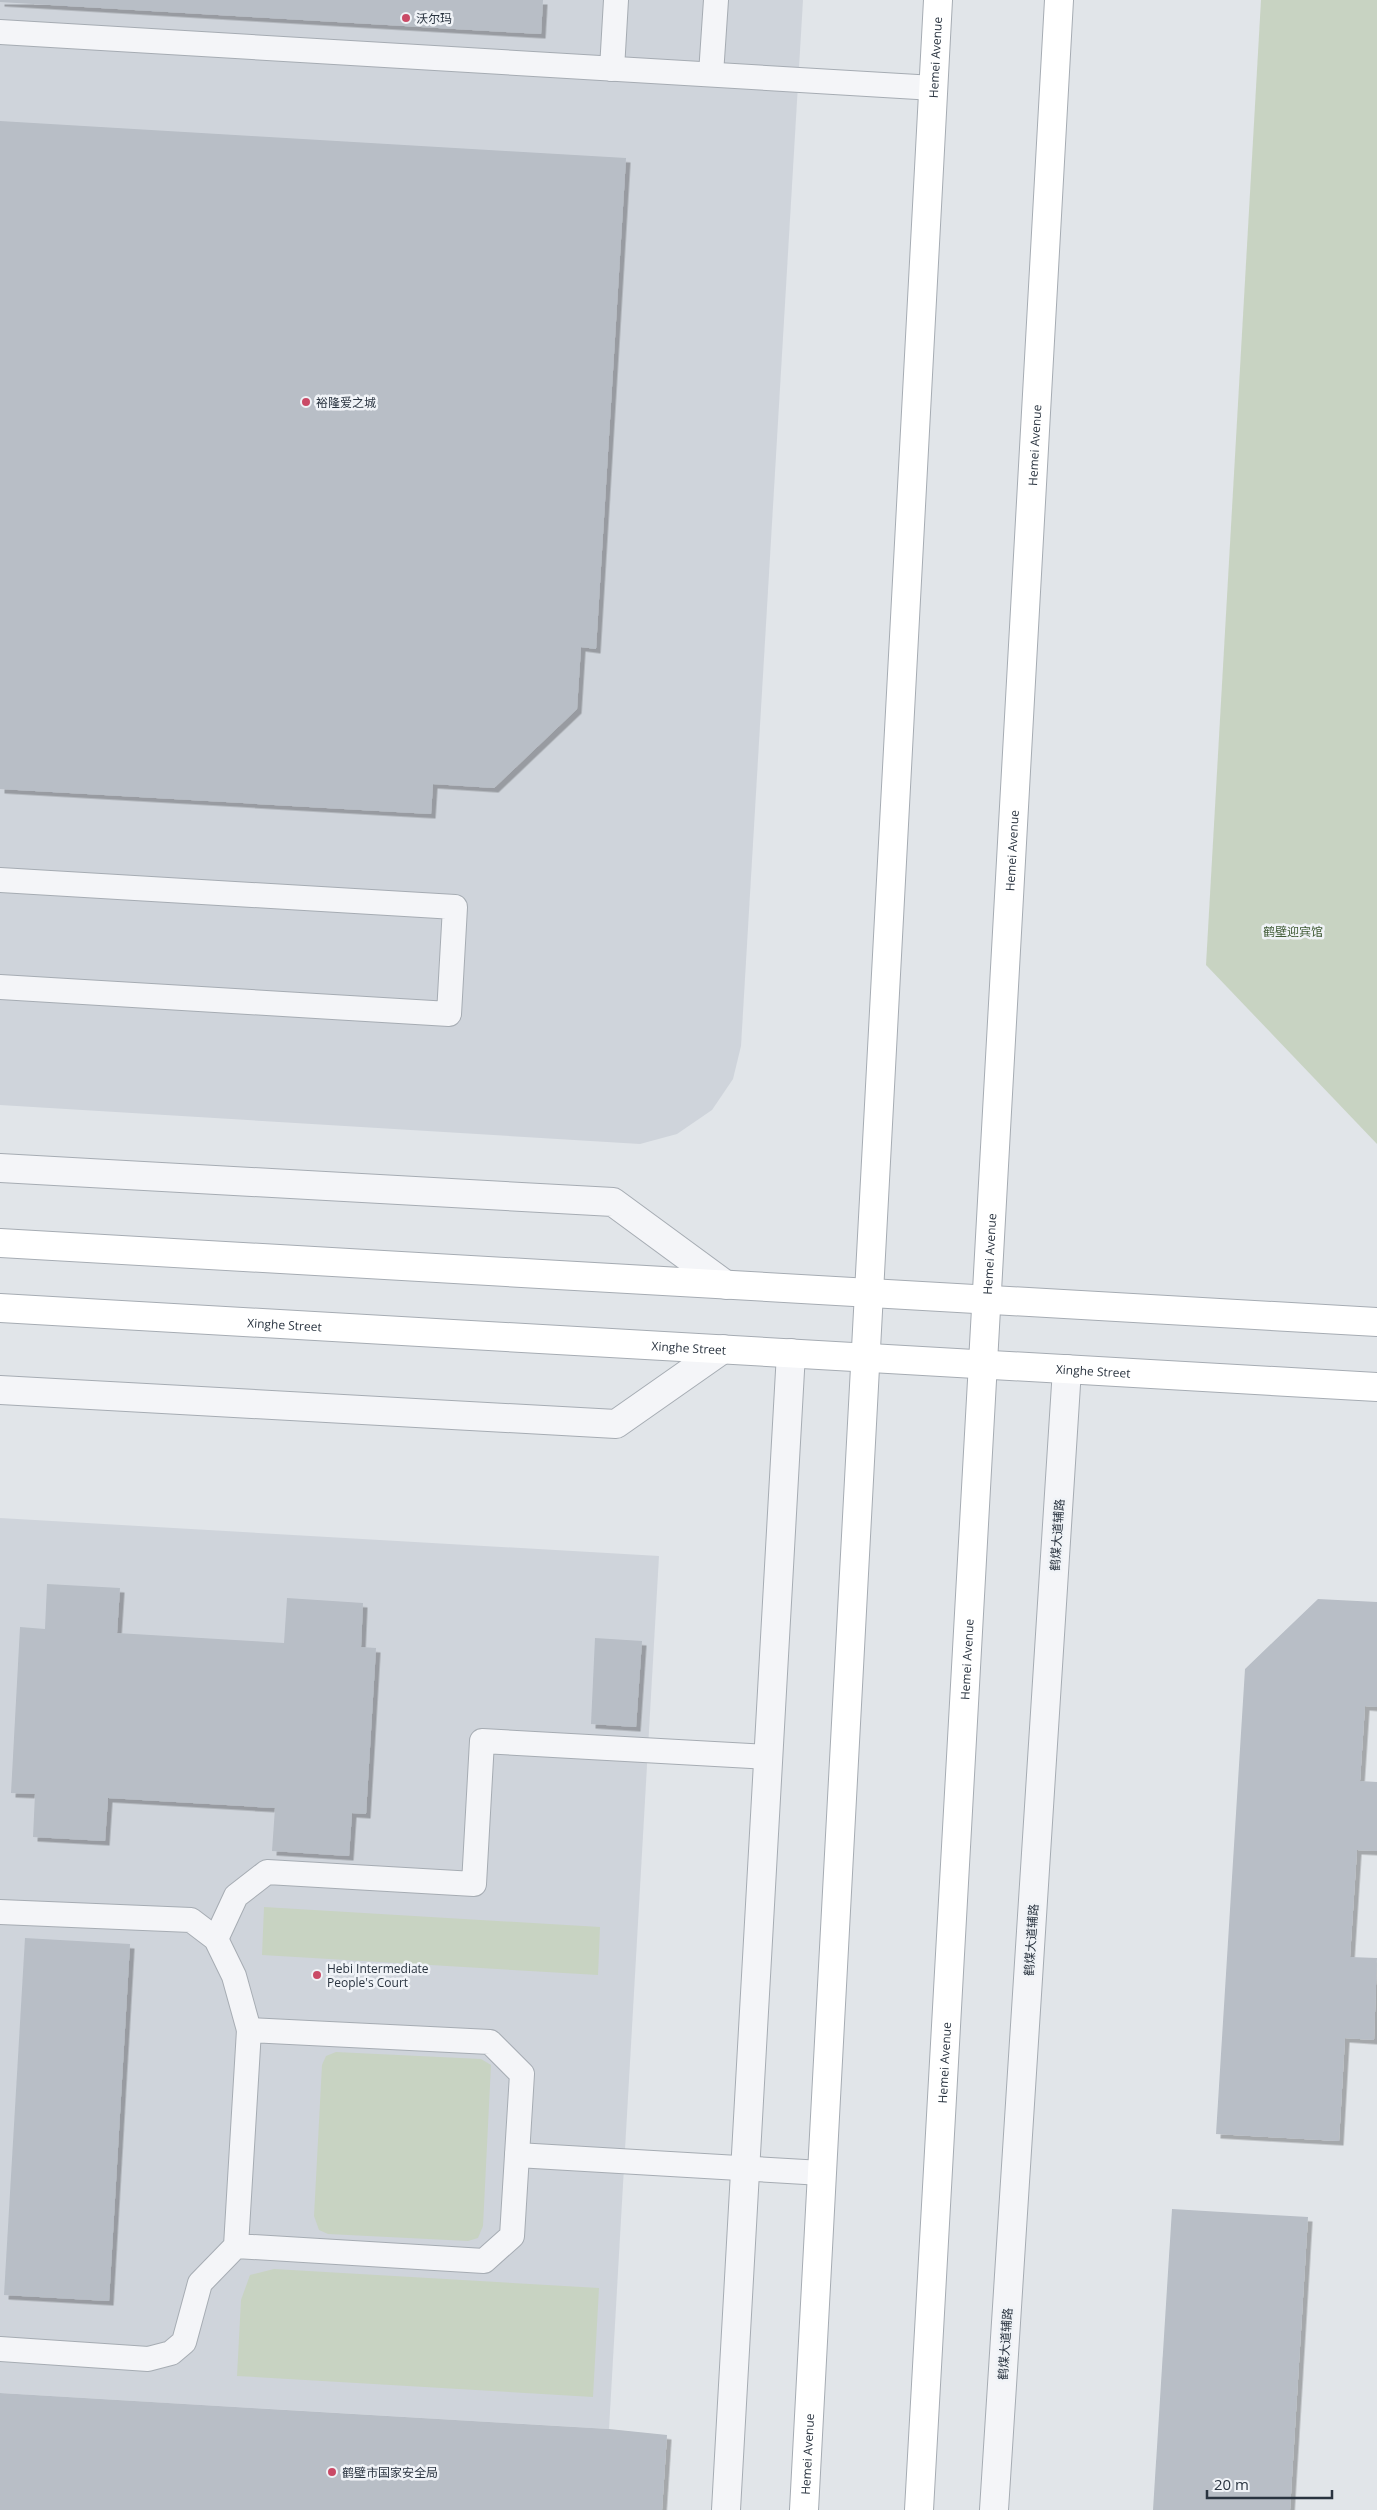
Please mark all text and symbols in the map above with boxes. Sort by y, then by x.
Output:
place label: 沃尔玛 [416,10,452,27]
marker: 沃尔玛 [400,12,412,24]
street label: Hemei Avenue [924,16,946,99]
place label: 裕隆爱之城 [316,394,376,411]
marker: 裕隆爱之城 [300,396,312,408]
street label: Hemei Avenue [1023,404,1045,486]
street label: Hemei Avenue [1001,809,1022,892]
park label: 鹤壁迎宾馆 [1263,923,1323,940]
street label: Hemei Avenue [978,1213,1000,1295]
street label: Xinghe Street [247,1314,322,1335]
street label: Xinghe Street [651,1337,727,1358]
street label: Xinghe Street [1055,1360,1131,1381]
street label: 鹤煤大道辅路 [1046,1498,1068,1572]
street label: Hemei Avenue [956,1618,977,1700]
street label: 鹤煤大道辅路 [1020,1903,1042,1977]
place label: Hebi Intermediate People's Court [327,1960,429,1991]
marker: Hebi Intermediate People's Court [311,1969,323,1981]
street label: Hemei Avenue [933,2021,955,2104]
street label: 鹤煤大道辅路 [994,2307,1016,2381]
street label: Hemei Avenue [796,2413,818,2495]
place label: 鹤壁市国家安全局 [342,2464,438,2481]
marker: 鹤壁市国家安全局 [326,2466,338,2478]
scale bar [1207,2468,1332,2500]
text: 20 m [1214,2474,1249,2494]

